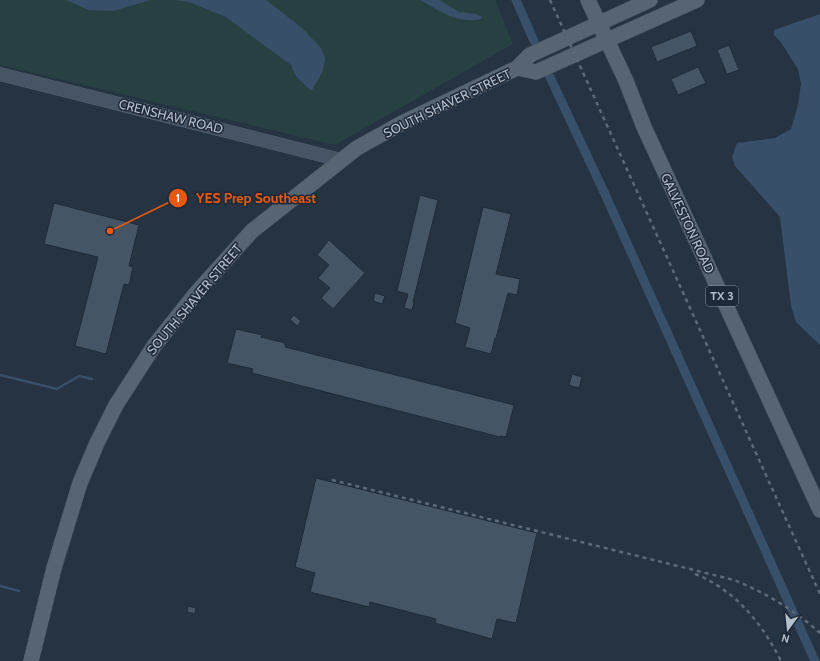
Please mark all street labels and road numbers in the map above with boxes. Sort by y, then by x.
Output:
street label: SOUTH SHAVER STREET [381,65,513,141]
street label: CRENSHAW ROAD [117,95,225,137]
street label: GALVESTON ROAD [658,170,718,276]
street label: SOUTH SHAVER STREET [143,240,245,358]
road number: TX 3 [706,286,738,306]

